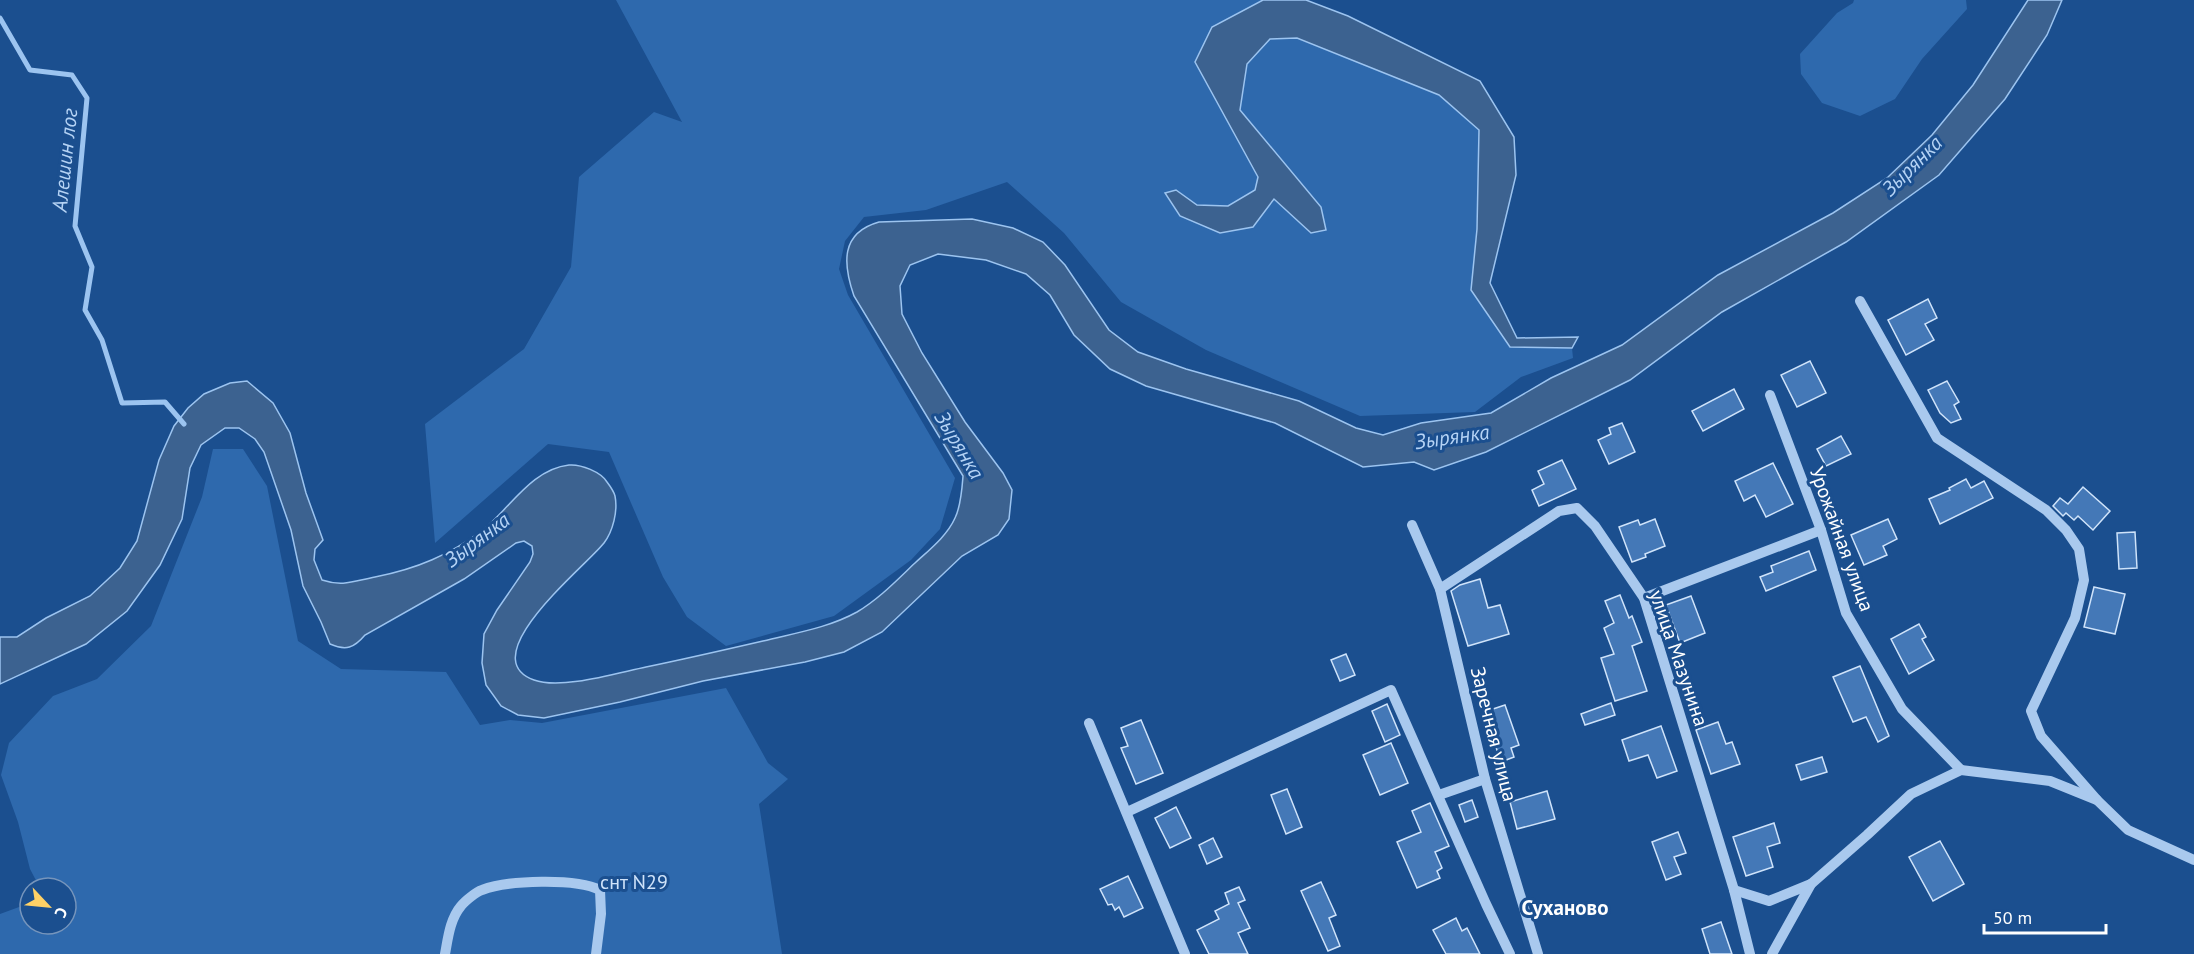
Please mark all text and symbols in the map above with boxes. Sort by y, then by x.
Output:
water label: Алешин лог [46,106,83,214]
water label: Зырянка [1876,129,1948,202]
water label: Зырянка [929,406,991,485]
water label: Зырянка [1413,418,1492,455]
street label: Урожайная улица [1804,463,1880,615]
water label: Зырянка [439,506,515,573]
street label: улица Мазунина [1644,586,1714,730]
street label: Заречная улица [1465,664,1523,804]
park label: снт N29 [600,869,668,895]
north arrow [18,876,78,936]
district label: Суханово [1522,894,1608,921]
scale bar [1984,897,2106,935]
text: С [51,904,72,921]
text: 50 m [1993,906,2032,929]

